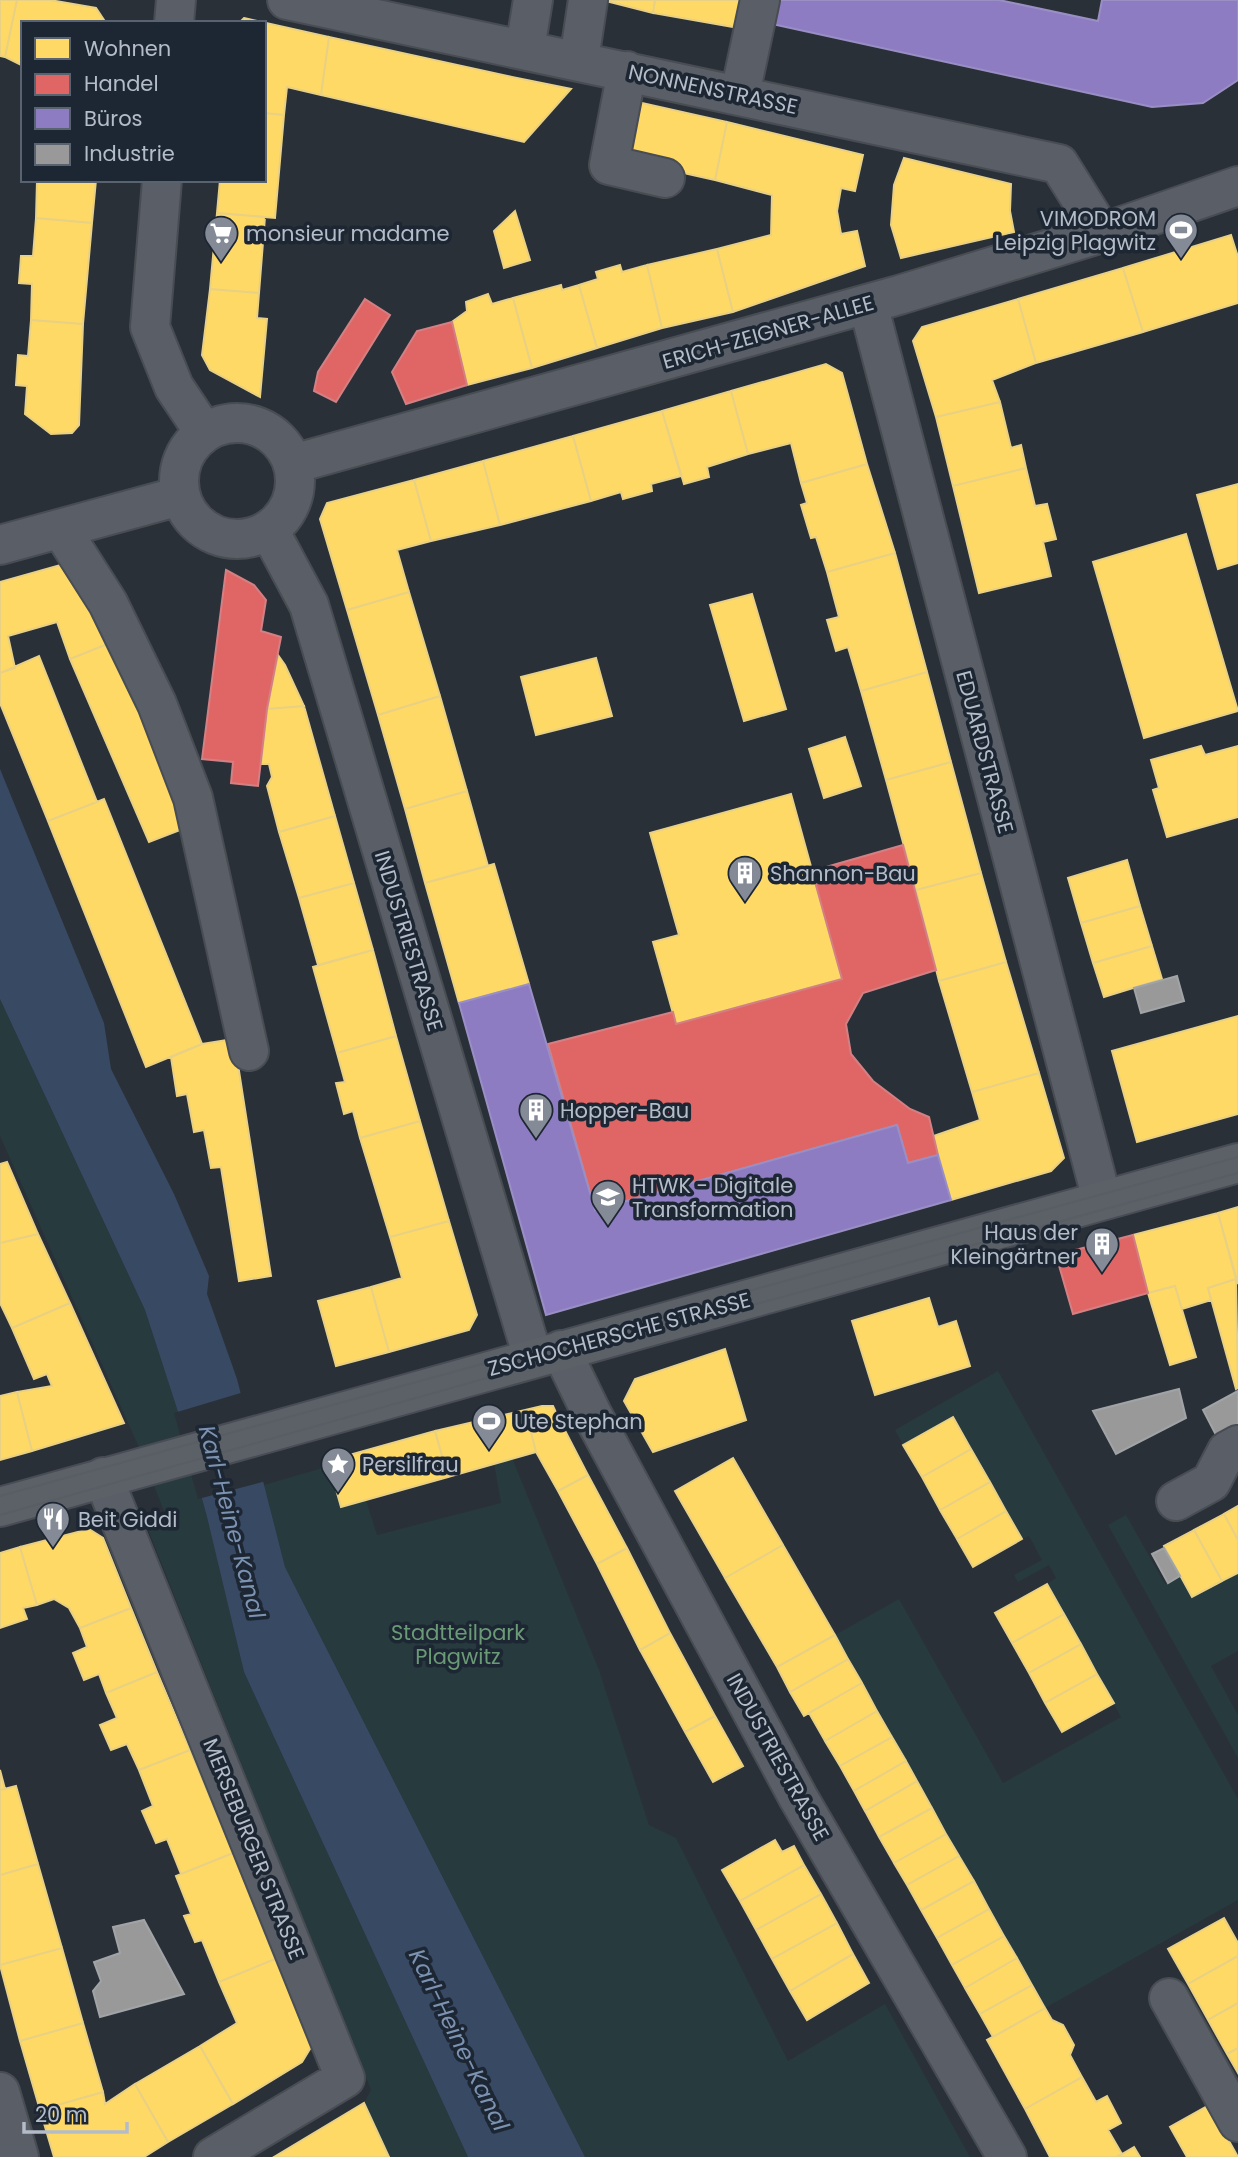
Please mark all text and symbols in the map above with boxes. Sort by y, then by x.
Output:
legend [21,21,266,182]
text: Wohnen [84,34,171,63]
street label: NONNENSTRASSE [626,57,800,121]
text: Handel [84,69,159,98]
text: Büros [84,104,143,133]
text: Industrie [84,139,175,168]
place label: VIMODROM Leipzig Plagwitz [995,204,1156,257]
sports icon: VIMODROM Leipzig Plagwitz [1162,211,1200,260]
supermarket icon: monsieur madame [202,214,240,263]
place label: monsieur madame [246,219,449,248]
street label: ERICH-ZEIGNER-ALLEE [659,288,877,376]
street label: EDUARDSTRASSE [949,667,1021,837]
street label: INDUSTRIESTRASSE [368,847,450,1035]
building icon: Shannon-Bau [726,854,764,903]
place label: Shannon-Bau [770,859,916,888]
building icon: Hopper-Bau [517,1091,555,1140]
place label: Hopper-Bau [560,1096,689,1125]
place label: HTWK - Digitale Transformation [632,1171,794,1224]
school or university icon: HTWK - Digitale Transformation [589,1178,627,1227]
place label: Haus der Kleingärtner [950,1218,1078,1271]
building icon: Haus der Kleingärtner [1083,1225,1121,1274]
street label: ZSCHOCHERSCHE STRASSE [485,1285,753,1383]
sports icon: Ute Stephan [470,1402,508,1451]
place label: Ute Stephan [514,1407,643,1436]
water label: Karl-Heine-Kanal [191,1422,273,1623]
place icon: Persilfrau [319,1445,357,1494]
place label: Persilfrau [362,1450,459,1479]
restaurant icon: Beit Giddi [34,1500,72,1549]
place label: Beit Giddi [78,1505,177,1534]
park label: Stadtteilpark Plagwitz [391,1618,525,1671]
street label: INDUSTRIESTRASSE [720,1668,836,1846]
street label: MERSEBURGER STRASSE [196,1734,312,1964]
water label: Karl-Heine-Kanal [401,1944,517,2137]
scale bar [24,2090,128,2134]
text: 20 m [35,2100,88,2129]

